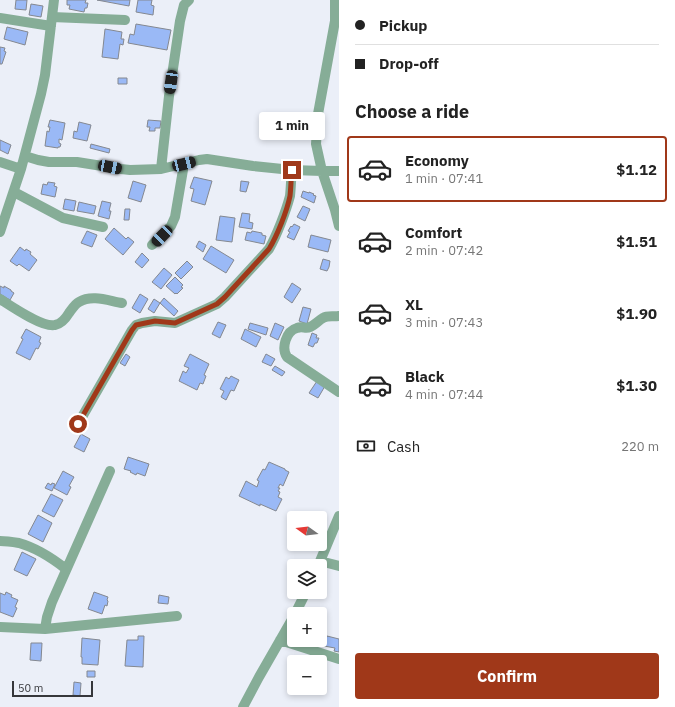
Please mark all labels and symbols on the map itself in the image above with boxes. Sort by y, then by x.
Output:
car [163,69,179,95]
callout: 1 min [259,112,325,140]
car [171,155,197,173]
car [97,159,123,175]
route end [283,161,301,179]
car [149,223,175,249]
route start [69,415,87,433]
north arrow [287,511,327,551]
scale bar [12,679,93,698]

